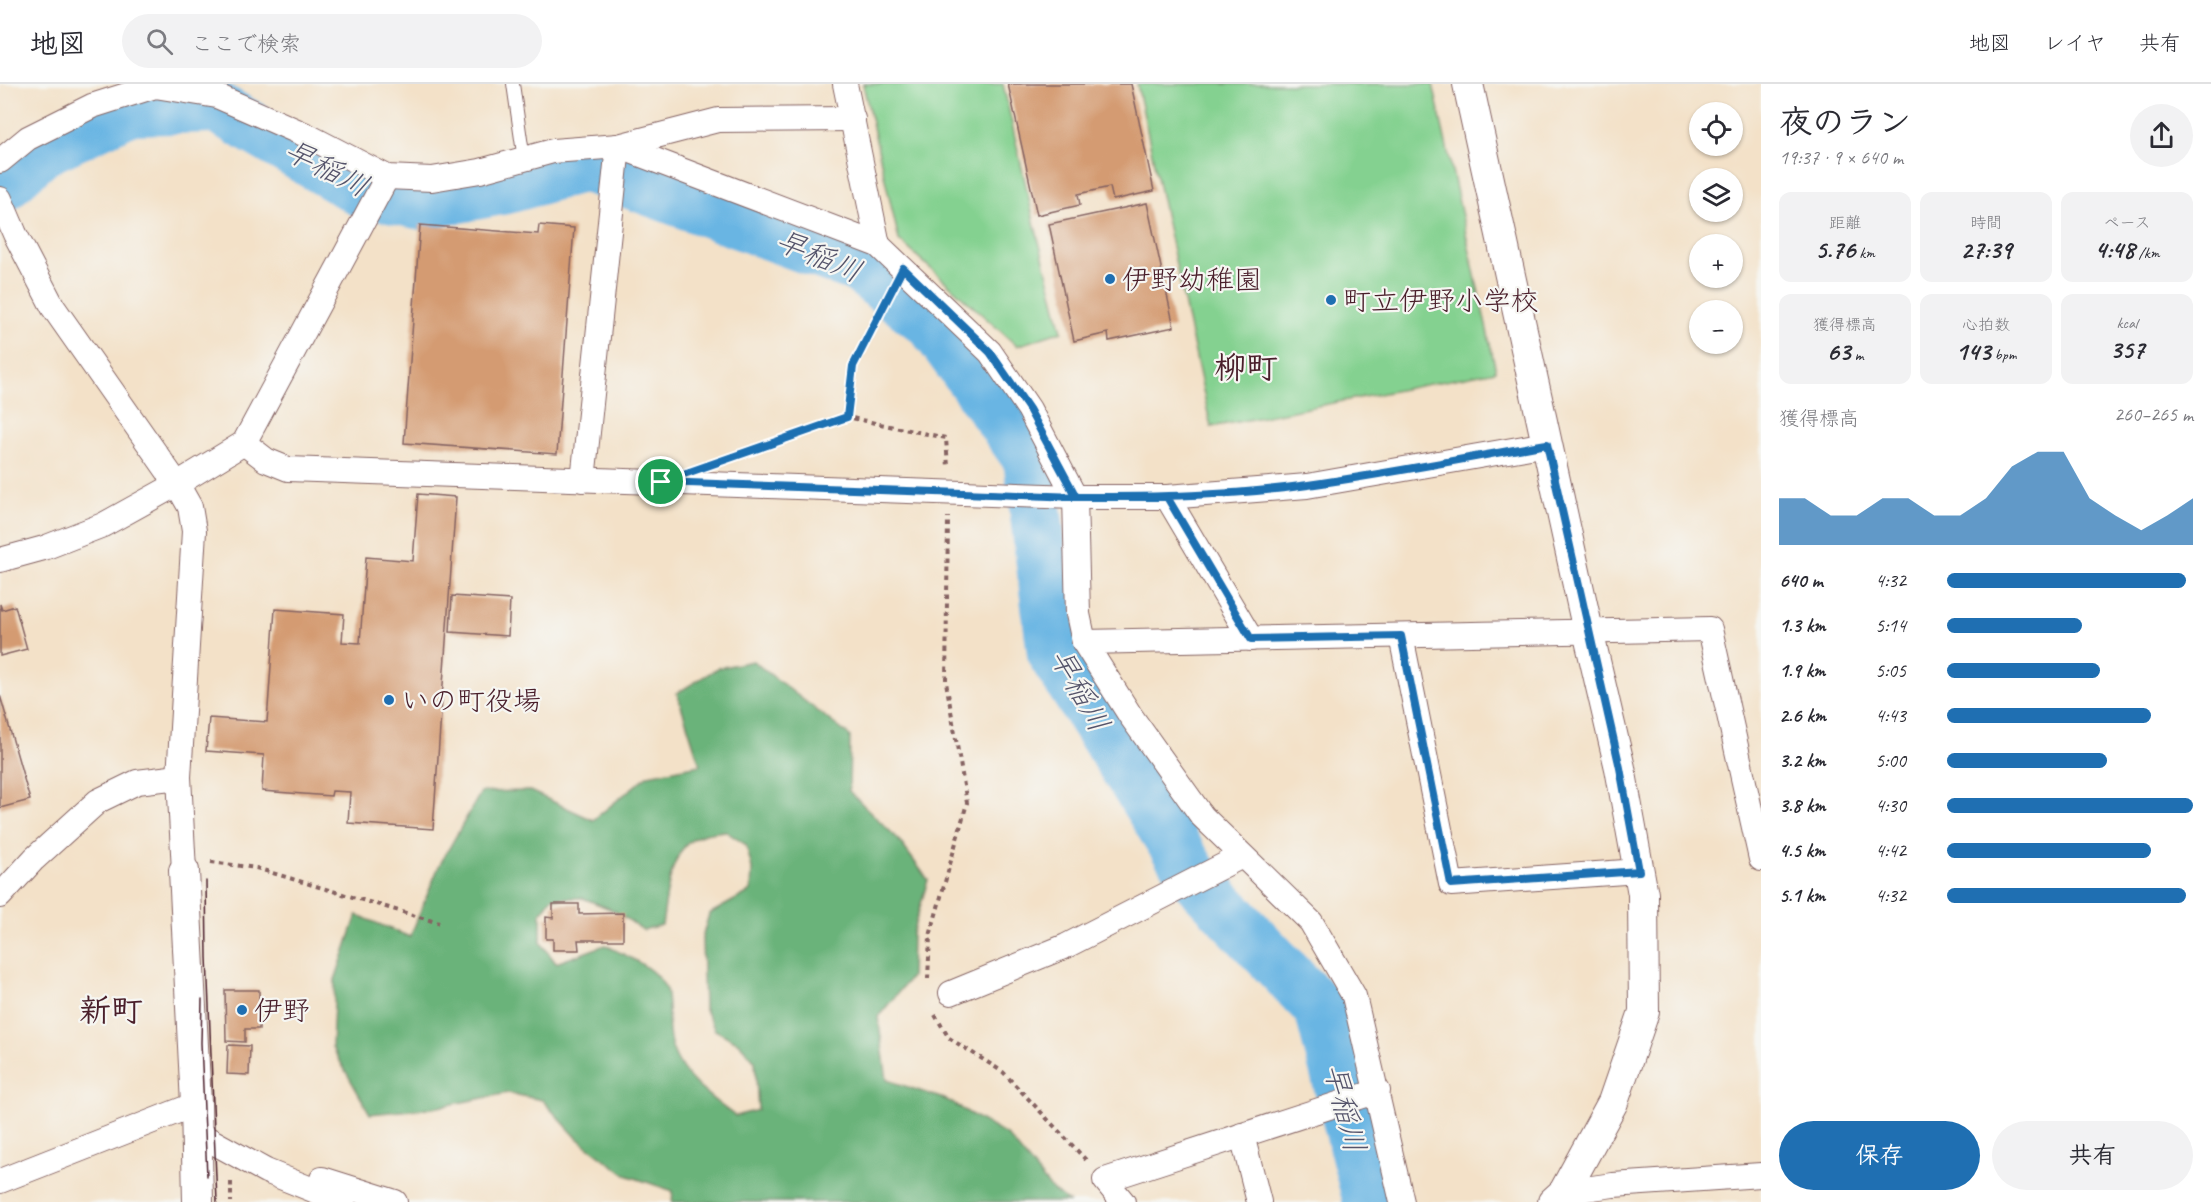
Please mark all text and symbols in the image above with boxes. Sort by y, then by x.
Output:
search box [122,14,542,68]
icon: search [143,25,176,58]
text: 地図 [30,26,86,61]
text: ここで検索 [191,30,301,58]
text: 地図 [1969,30,2011,56]
text: レイヤ [2044,30,2106,56]
text: 共有 [2139,30,2181,56]
text: 夜のラン [1779,101,1911,143]
map controls [1689,102,1743,354]
button: locate [1689,102,1743,156]
button: share [2130,104,2193,167]
water label: 早稲川 [278,131,376,205]
text: 19:37 · 9 × 640 m [1779,145,1903,170]
button: layers [1689,168,1743,222]
text: 距離 [1829,213,1861,233]
text: 時間 [1970,213,2002,233]
text: ペース [2103,213,2151,233]
water label: 早稲川 [770,221,868,291]
text: 5.76 [1815,233,1855,266]
text: 27:39 [1960,233,2012,266]
text: 4:48 [2094,233,2135,266]
button: + [1689,234,1743,288]
text: km [1855,243,1875,263]
text: /km [2135,243,2160,263]
place label: 伊野幼稚園 [1122,262,1262,297]
marker: 伊野幼稚園 [1103,272,1117,286]
place label: 町立伊野小学校 [1343,283,1539,318]
marker: 町立伊野小学校 [1324,293,1338,307]
button: − [1689,300,1743,354]
text: kcal [2116,313,2138,333]
text: 獲得標高 [1813,315,1877,335]
text: 心拍数 [1962,315,2010,335]
text: 357 [2110,333,2144,366]
text: 63 [1827,335,1851,368]
text: 143 [1956,335,1991,368]
text: m [1851,345,1863,365]
text: bpm [1991,345,2016,365]
district label: 柳町 [1214,347,1278,388]
text: 260–265 m [2114,402,2193,427]
text: 獲得標高 [1779,406,1859,431]
pin [635,456,686,507]
icon: arrive [644,465,677,498]
text: 640 m [1779,568,1823,593]
text: 4:32 [1875,568,1906,593]
text: 1.3 km [1779,613,1826,638]
text: 5:14 [1875,613,1906,638]
water label: 早稲川 [1042,641,1118,739]
text: 1.9 km [1779,658,1825,683]
text: 5:05 [1875,658,1906,683]
place label: いの町役場 [401,683,541,718]
marker: いの町役場 [382,693,396,707]
text: 2.6 km [1779,703,1826,728]
text: 4:43 [1875,703,1906,728]
text: 3.2 km [1779,748,1826,773]
text: 5:00 [1875,748,1906,773]
text: 3.8 km [1779,793,1826,818]
text: 4:30 [1875,793,1906,818]
text: 4.5 km [1779,838,1825,863]
text: 4:42 [1875,838,1906,863]
text: 5.1 km [1779,883,1825,908]
text: 4:32 [1875,883,1906,908]
district label: 新町 [79,990,143,1031]
place label: 伊野 [254,993,310,1028]
marker: 伊野 [235,1003,249,1017]
water label: 早稲川 [1316,1060,1374,1156]
button: 保存 [1779,1121,1980,1190]
button: 共有 [1992,1121,2193,1190]

